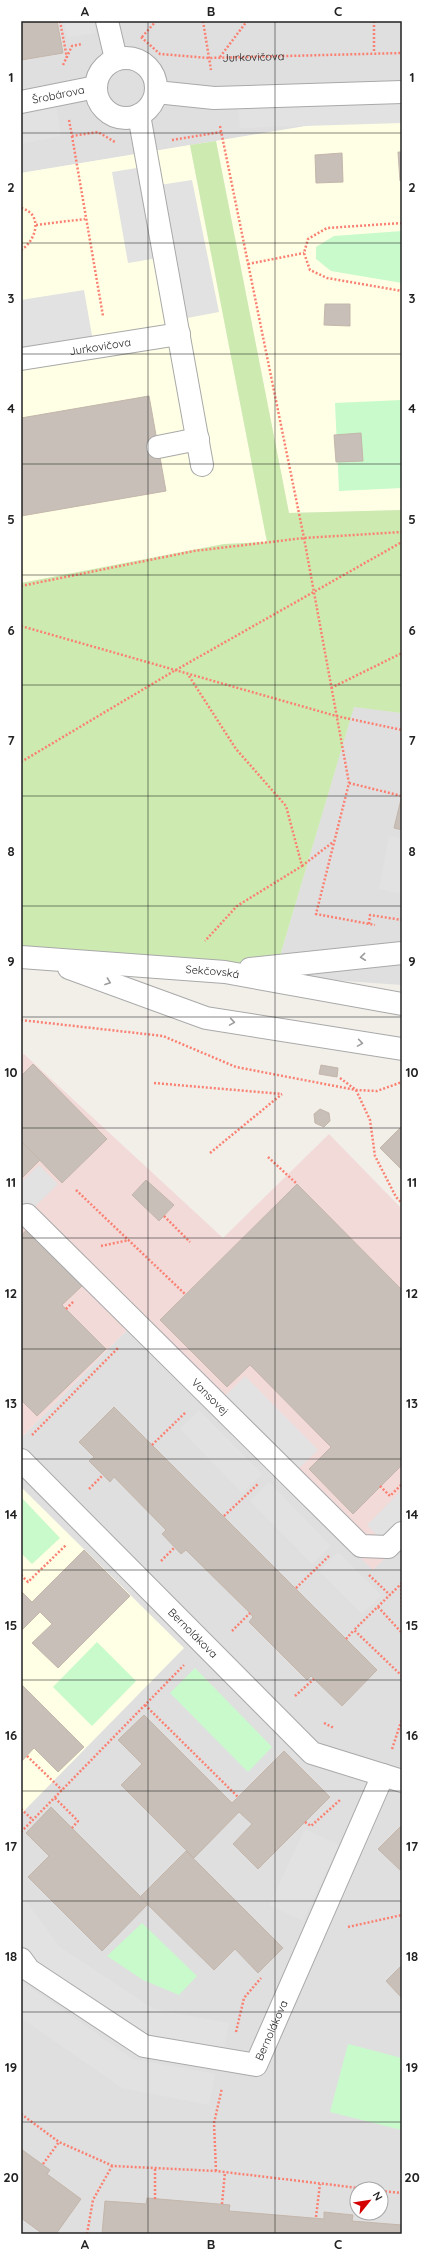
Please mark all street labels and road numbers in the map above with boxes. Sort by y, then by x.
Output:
street label: Jurkovičova [222,49,285,65]
street label: Šrobárova [31,82,86,107]
street label: Jurkovičova [68,335,132,358]
street label: Sekčovská [185,962,240,981]
street label: Vansovej [189,1375,232,1418]
street label: Bernolákova [165,1605,221,1661]
street label: Bernolákova [252,1998,291,2063]

